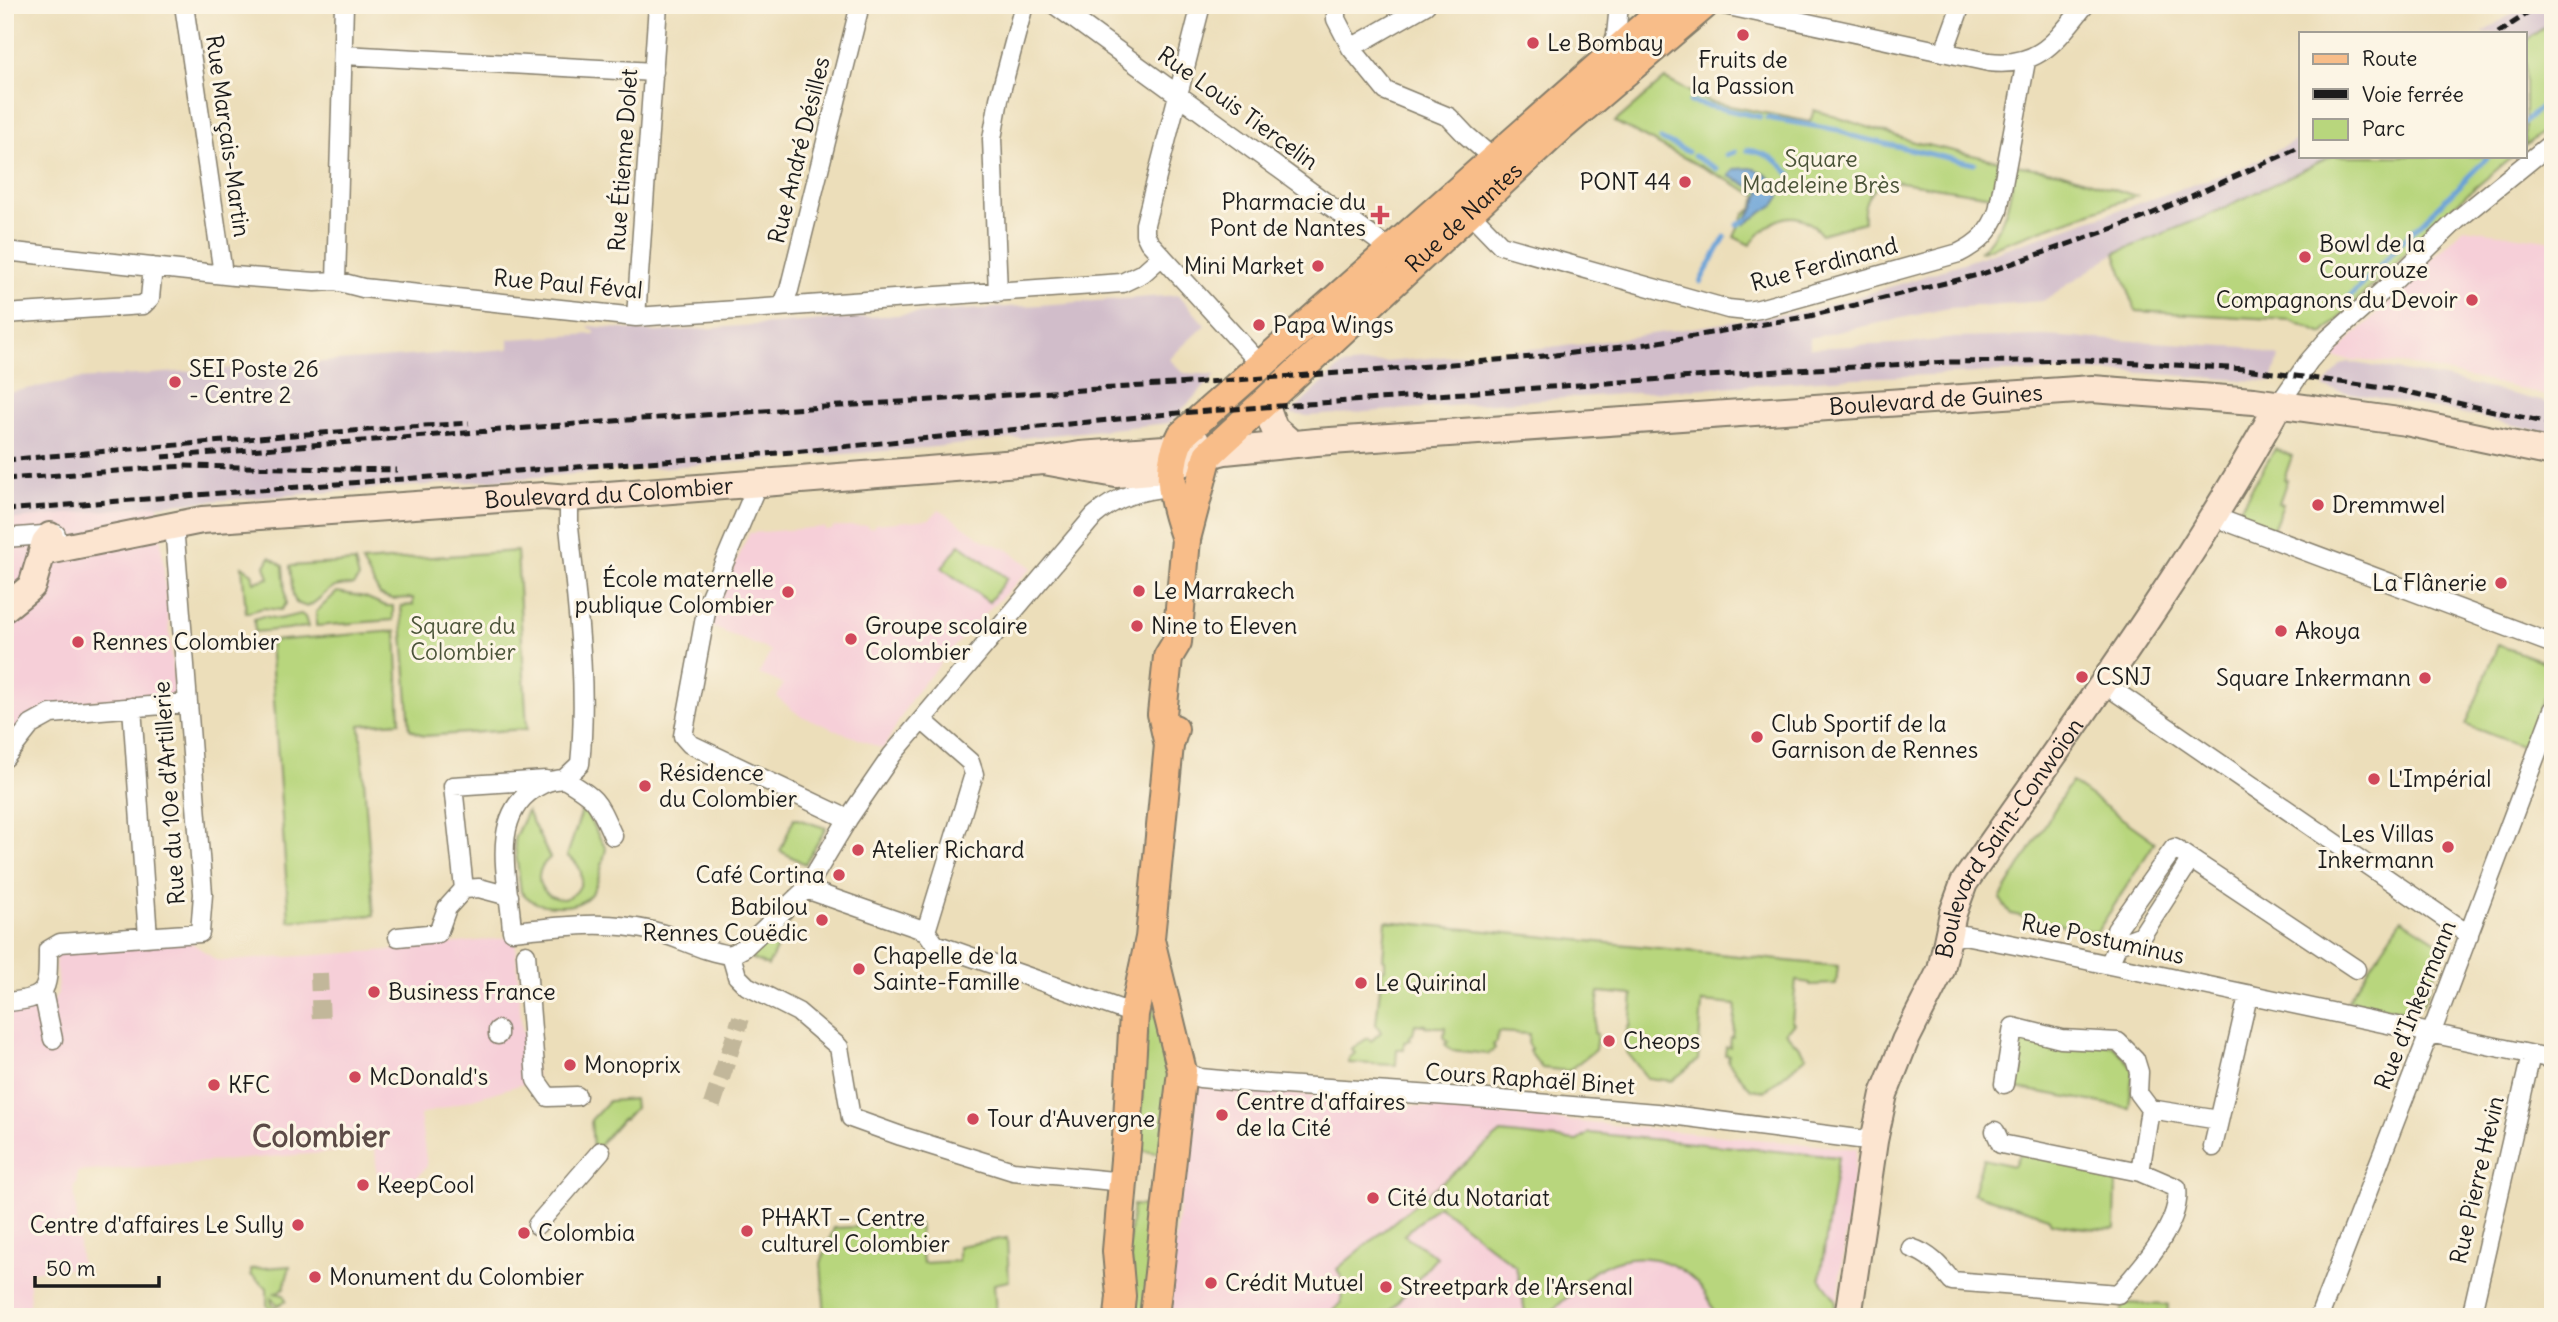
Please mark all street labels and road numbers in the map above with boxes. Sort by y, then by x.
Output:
street label: Rue Marçais-Martin [200,33,257,239]
street label: Rue Louis Tiercelin [1152,40,1324,176]
street label: Rue André Désilles [761,54,836,246]
street label: Rue Étienne Dolet [602,67,643,252]
street label: Rue de Nantes [1399,155,1528,278]
street label: Rue Ferdinand [1747,230,1901,297]
street label: Rue Paul Féval [492,263,644,304]
street label: Boulevard de Guines [1828,377,2044,421]
street label: Boulevard du Colombier [483,470,735,514]
street label: Rue du 10e d'Artillerie [146,680,191,906]
street label: Boulevard Saint-Conwoïon [1929,712,2089,961]
street label: Rue Postuminus [2019,907,2187,970]
street label: Rue d'Inkermann [2367,916,2462,1094]
street label: Cours Raphaël Binet [1424,1057,1636,1100]
street label: Rue Pierre Hevin [2443,1093,2510,1267]

